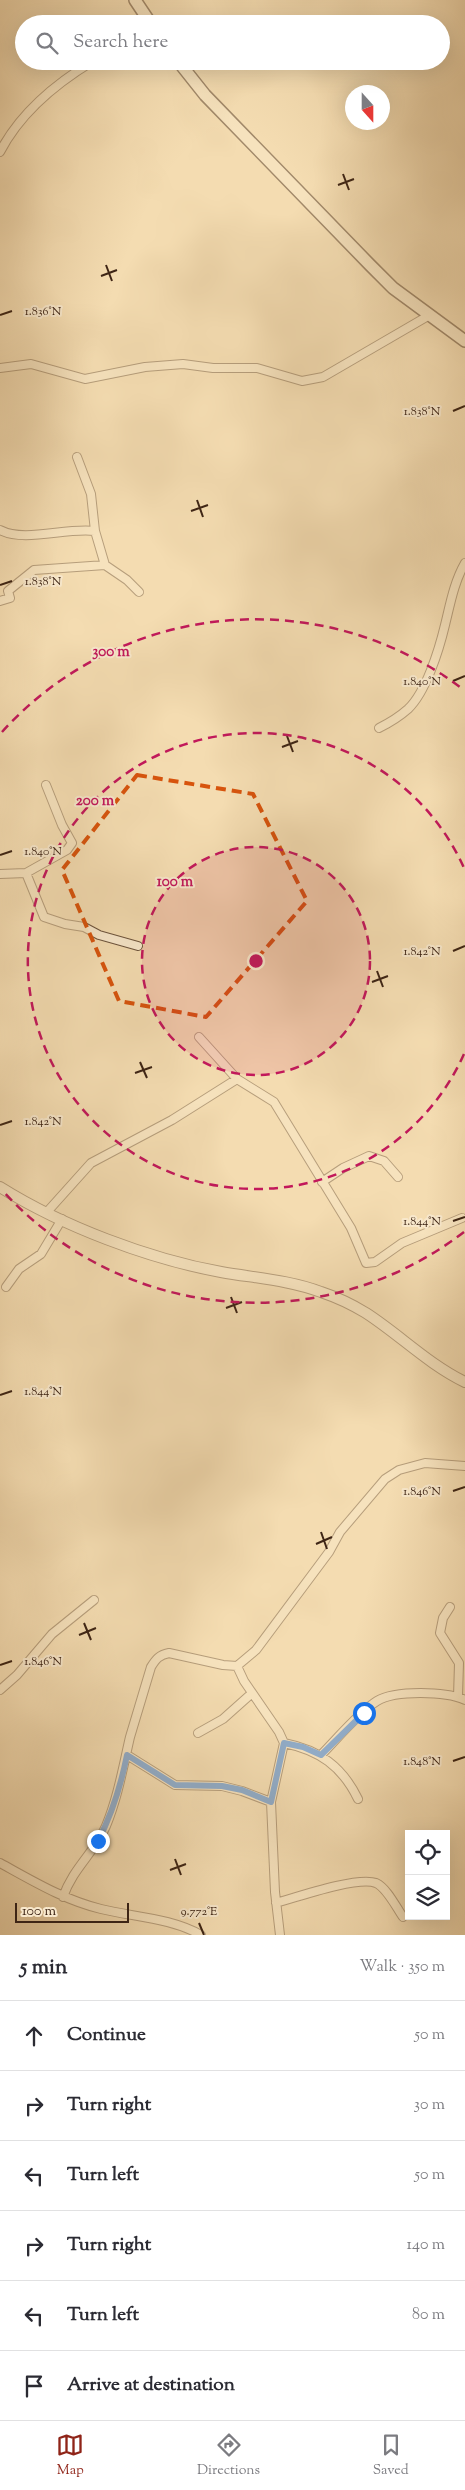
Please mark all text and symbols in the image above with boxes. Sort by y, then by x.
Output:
search box [15,15,450,70]
icon: search [33,29,61,57]
text: Search here [73,29,168,56]
north arrow [345,85,390,130]
text: 1.836°N [25,303,62,321]
text: 1.838°N [404,403,441,421]
text: 1.838°N [25,573,62,591]
text: 300 m [92,642,130,663]
text: 1.840°N [403,673,441,691]
text: 200 m [76,791,115,812]
text: 1.840°N [24,843,62,861]
text: 100 m [157,872,194,893]
text: 1.842°N [403,943,441,961]
centre of rings [247,952,265,970]
text: 1.842°N [24,1113,62,1131]
text: 1.844°N [403,1213,441,1231]
text: 1.844°N [24,1383,62,1401]
text: 1.846°N [403,1483,441,1501]
text: 1.846°N [24,1653,62,1671]
route start [353,1702,376,1725]
text: 1.848°N [403,1753,441,1771]
route end [87,1830,110,1853]
map controls [405,1830,450,1920]
button: locate [405,1830,450,1875]
button: layers [405,1875,450,1920]
scale bar [15,1900,129,1923]
text: 100 m [22,1902,56,1922]
text: 9.772°E [181,1903,218,1921]
text: 5 min [20,1953,67,1983]
text: Walk · 350 m [360,1956,445,1979]
icon: ahead [20,2022,48,2050]
text: Continue [67,2022,146,2049]
text: 50 m [414,2024,445,2047]
icon: right [20,2092,48,2120]
text: Turn right [67,2092,151,2119]
text: 30 m [414,2094,445,2117]
icon: left [20,2162,48,2190]
text: Turn left [67,2162,139,2189]
text: 50 m [414,2164,445,2187]
icon: right [20,2232,48,2260]
text: Turn right [67,2232,151,2259]
text: 140 m [407,2234,445,2257]
icon: left [20,2302,48,2330]
text: Turn left [67,2302,139,2329]
text: 80 m [412,2304,445,2327]
icon: arrive [20,2372,48,2400]
text: Arrive at destination [67,2372,235,2399]
tab: Map [56,2431,84,2481]
tab: Directions [197,2431,260,2481]
tab: Saved [373,2431,409,2481]

